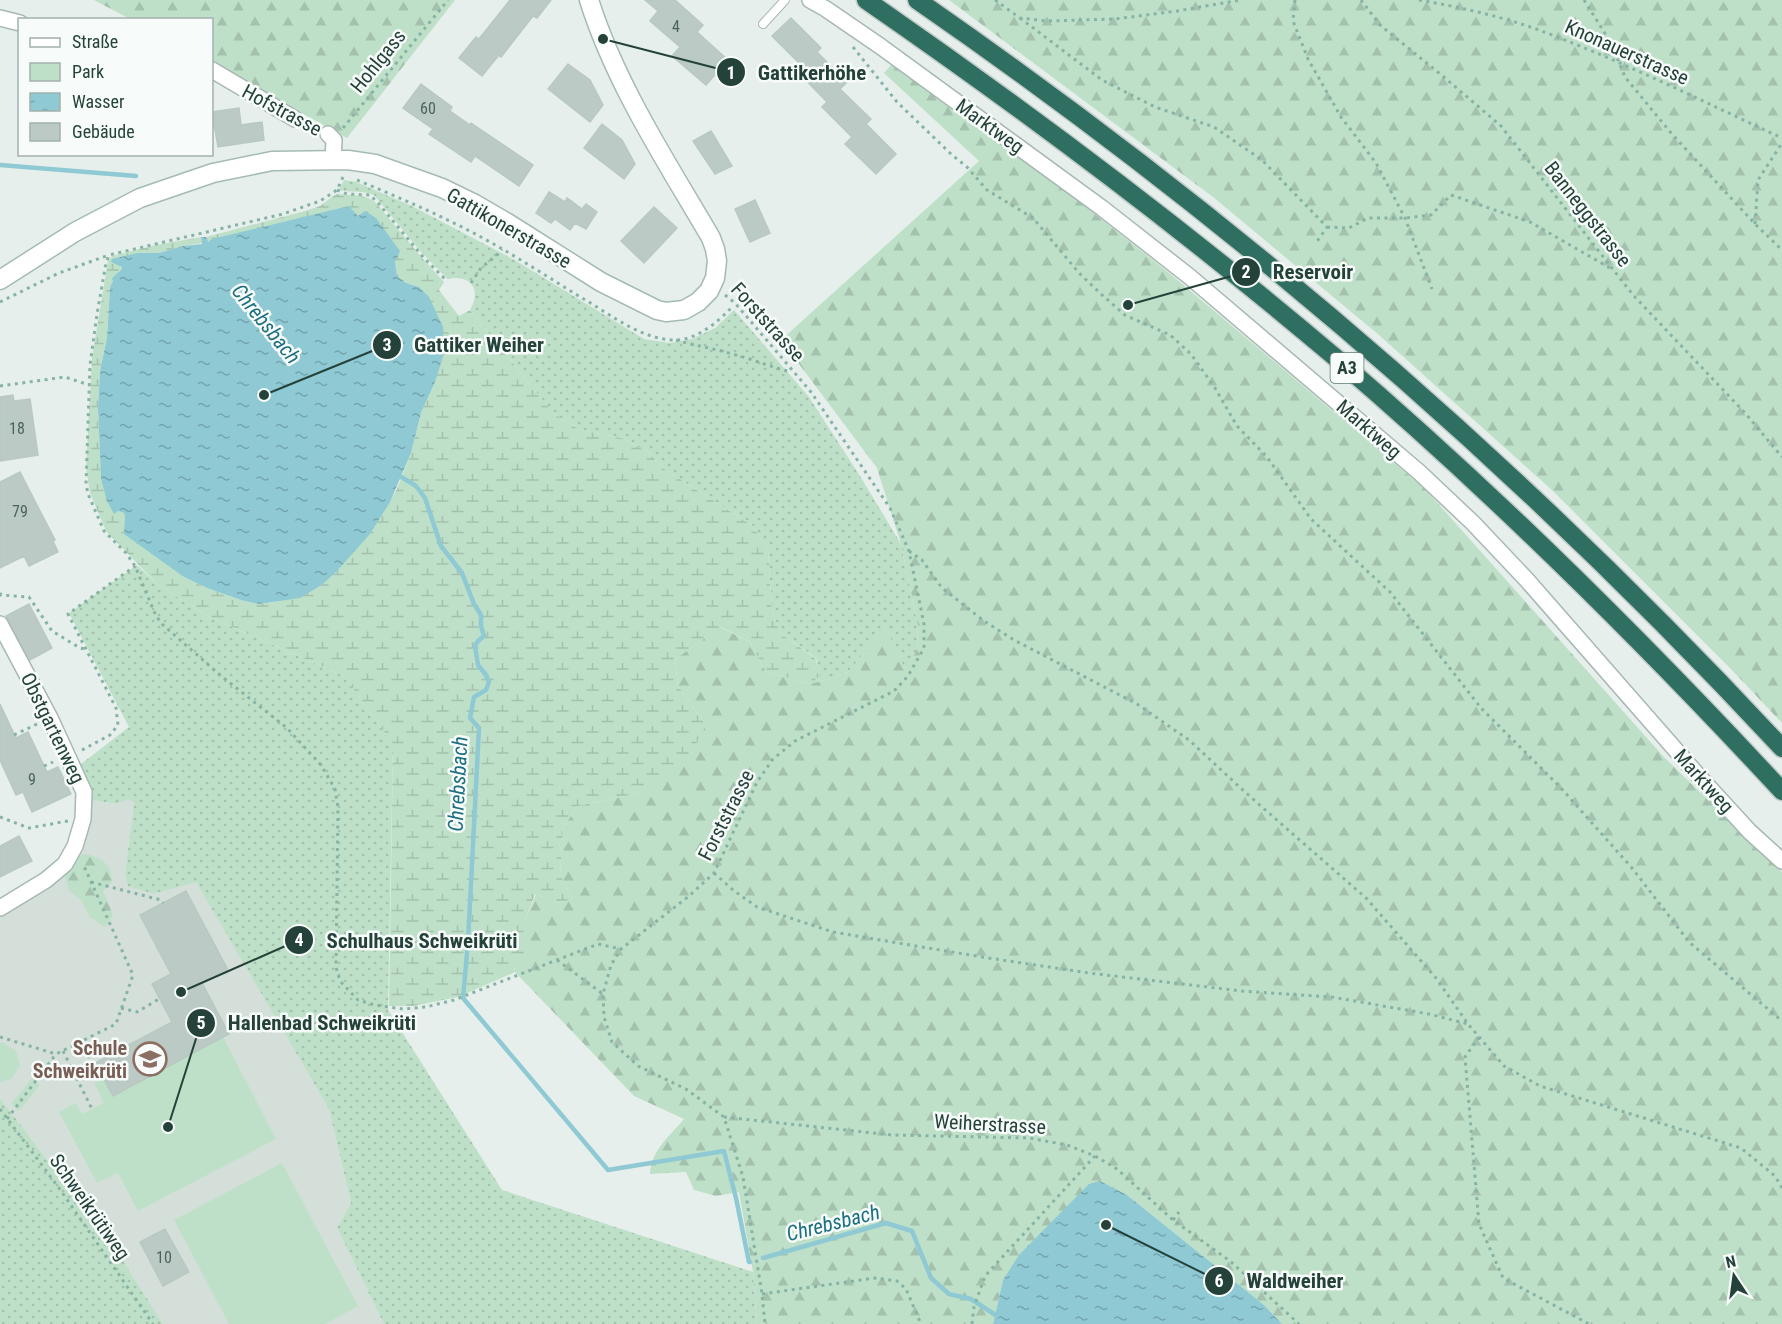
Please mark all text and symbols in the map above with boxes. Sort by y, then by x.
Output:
street label: Knonauerstrasse [1561,14,1693,90]
house number: 4 [672,17,680,36]
legend [18,18,213,156]
street label: Hohlgass [345,25,411,97]
text: Straße [72,31,118,52]
callout: Gattikerhöhe [716,53,878,92]
text: Park [72,61,104,82]
text: Gattikerhöhe [758,61,866,85]
text: 1 [726,62,736,83]
street label: Hofstrasse [238,79,326,141]
text: Wasser [72,91,125,112]
street label: Marktweg [951,93,1029,159]
house number: 60 [420,99,436,118]
text: Gebäude [72,121,135,142]
street label: Banneggstrasse [1539,157,1637,271]
street label: Gattikonerstrasse [442,183,576,273]
callout: Reservoir [1231,253,1365,292]
text: Reservoir [1273,260,1353,284]
text: 2 [1241,261,1251,282]
street label: Forststrasse [726,277,810,367]
water label: Chrebsbach [227,279,305,369]
callout: Gattiker Weiher [372,325,556,364]
text: Gattiker Weiher [414,333,544,357]
text: 3 [382,334,392,355]
road number: A3 [1330,353,1364,383]
street label: Marktweg [1332,394,1406,464]
house number: 18 [9,419,25,438]
house number: 79 [12,502,28,521]
street label: Obstgartenweg [16,669,90,787]
water label: Chrebsbach [444,736,472,832]
street label: Marktweg [1669,744,1739,818]
street label: Forststrasse [693,766,759,864]
house number: 9 [28,770,36,789]
callout: Schulhaus Schweikrüti [284,921,529,960]
text: 4 [294,929,304,950]
text: Schulhaus Schweikrüti [327,929,517,953]
callout: Hallenbad Schweikrüti [186,1003,428,1042]
text: Hallenbad Schweikrüti [228,1011,416,1035]
text: 5 [196,1012,206,1033]
place label: Schule Schweikrüti [33,1036,127,1083]
school or university icon: Schule Schweikrüti [132,1041,168,1077]
street label: Weiherstrasse [933,1109,1047,1139]
street label: Schweikrütiweg [45,1149,135,1265]
water label: Chrebsbach [784,1200,882,1246]
north arrow [1704,1246,1764,1306]
house number: 10 [156,1248,172,1267]
text: N [1724,1252,1738,1272]
callout: Waldweiher [1204,1261,1355,1300]
text: Waldweiher [1247,1269,1344,1293]
text: 6 [1214,1270,1224,1291]

